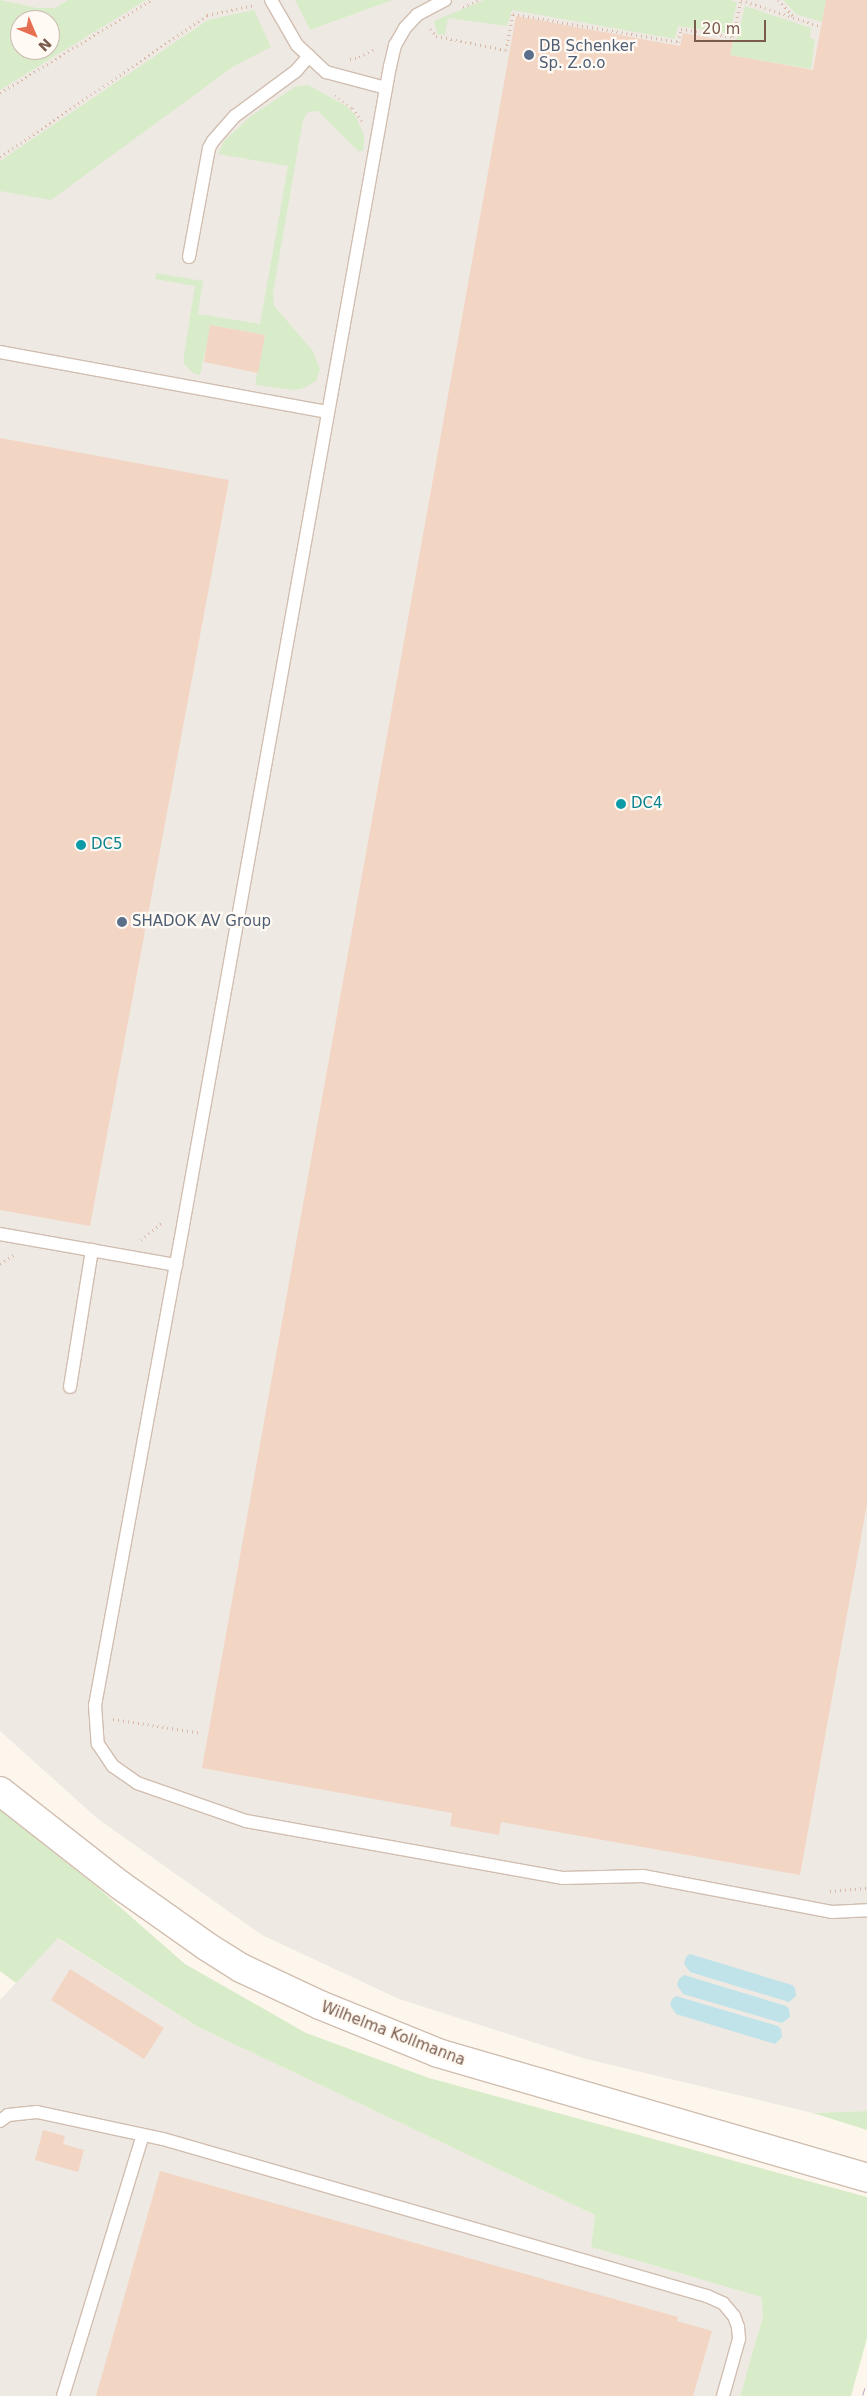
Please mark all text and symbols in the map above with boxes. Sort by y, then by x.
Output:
north arrow [10,10,60,60]
scale bar [697,10,770,42]
text: 20 m [702,20,740,38]
text: N [35,35,55,55]
place label: DB Schenker Sp. Z.o.o [539,37,635,72]
marker: DB Schenker Sp. Z.o.o [523,49,535,61]
place label: DC4 [631,795,663,813]
marker: DC4 [615,798,627,810]
place label: DC5 [91,836,123,854]
marker: DC5 [75,839,87,851]
place label: SHADOK AV Group [132,913,271,931]
marker: SHADOK AV Group [116,916,128,928]
street label: Wilhelma Kollmanna [318,1998,468,2070]

